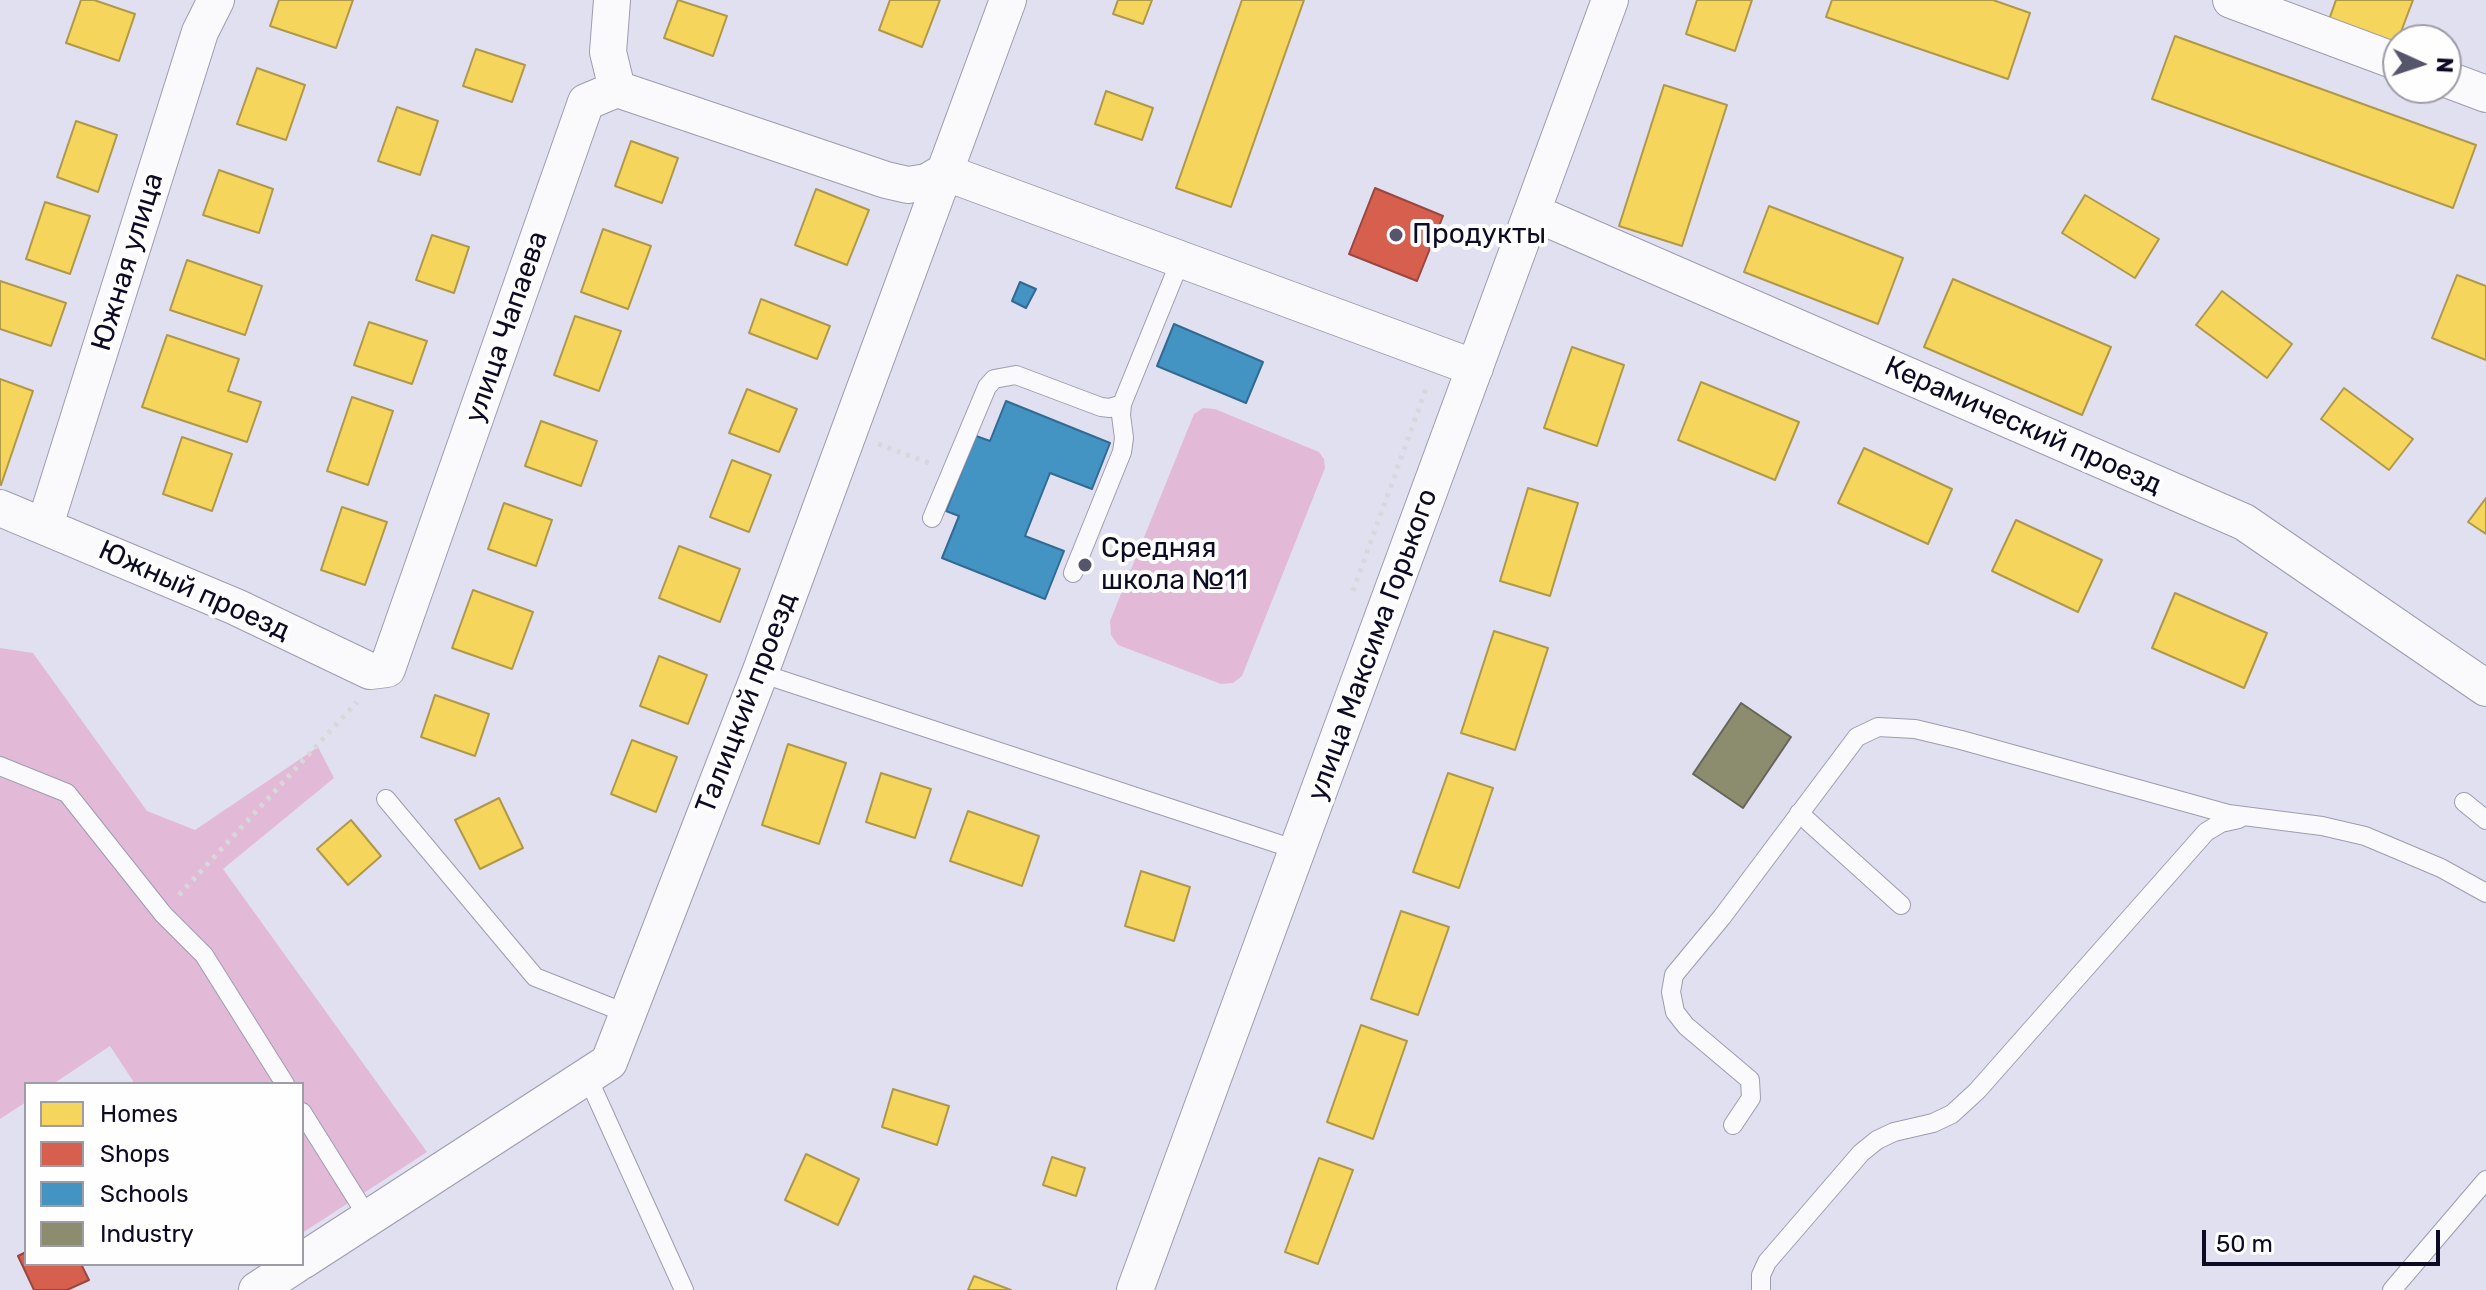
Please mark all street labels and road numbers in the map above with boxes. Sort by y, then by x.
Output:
street label: Южная улица [85,169,171,355]
street label: улица Чапаева [459,227,555,427]
street label: Керамический проезд [1879,350,2167,502]
street label: улица Максима Горького [1301,484,1445,806]
street label: Южный проезд [93,534,295,648]
street label: Талицкий проезд [689,588,805,818]

